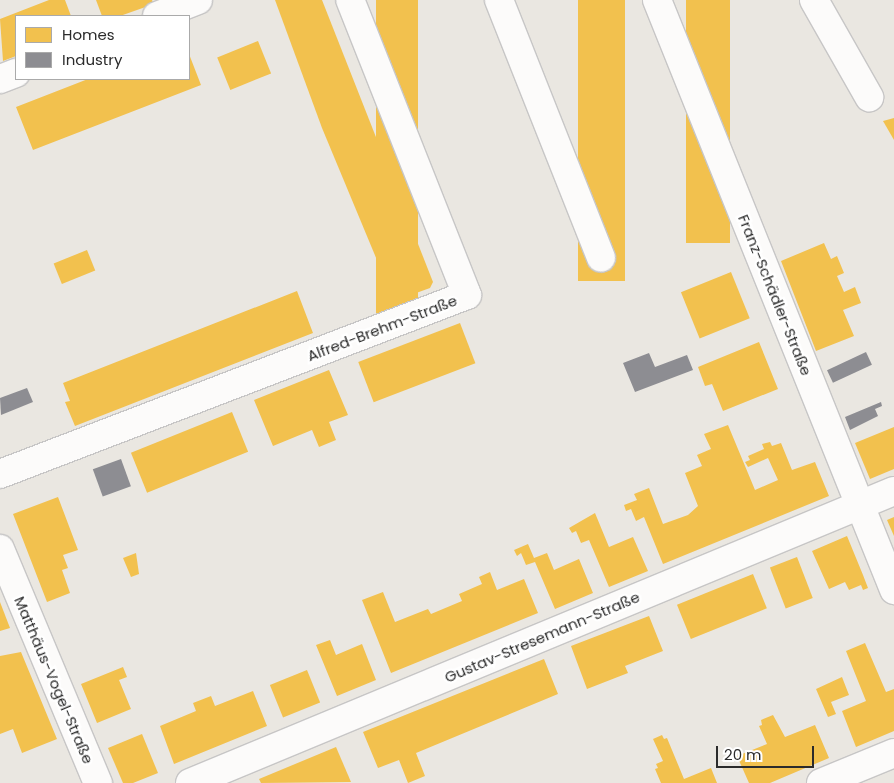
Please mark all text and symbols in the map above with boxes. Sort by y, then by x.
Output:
legend [15,15,190,80]
text: Homes [62,24,115,45]
text: Industry [62,49,122,70]
street label: Franz-Schädler-Straße [734,212,816,378]
street label: Alfred-Brehm-Straße [305,291,459,365]
street label: Gustav-Stresemann-Straße [442,588,642,686]
street label: Matthäus-Vogel-Straße [11,594,97,766]
scale bar [719,736,816,768]
text: 20 m [724,744,762,765]

